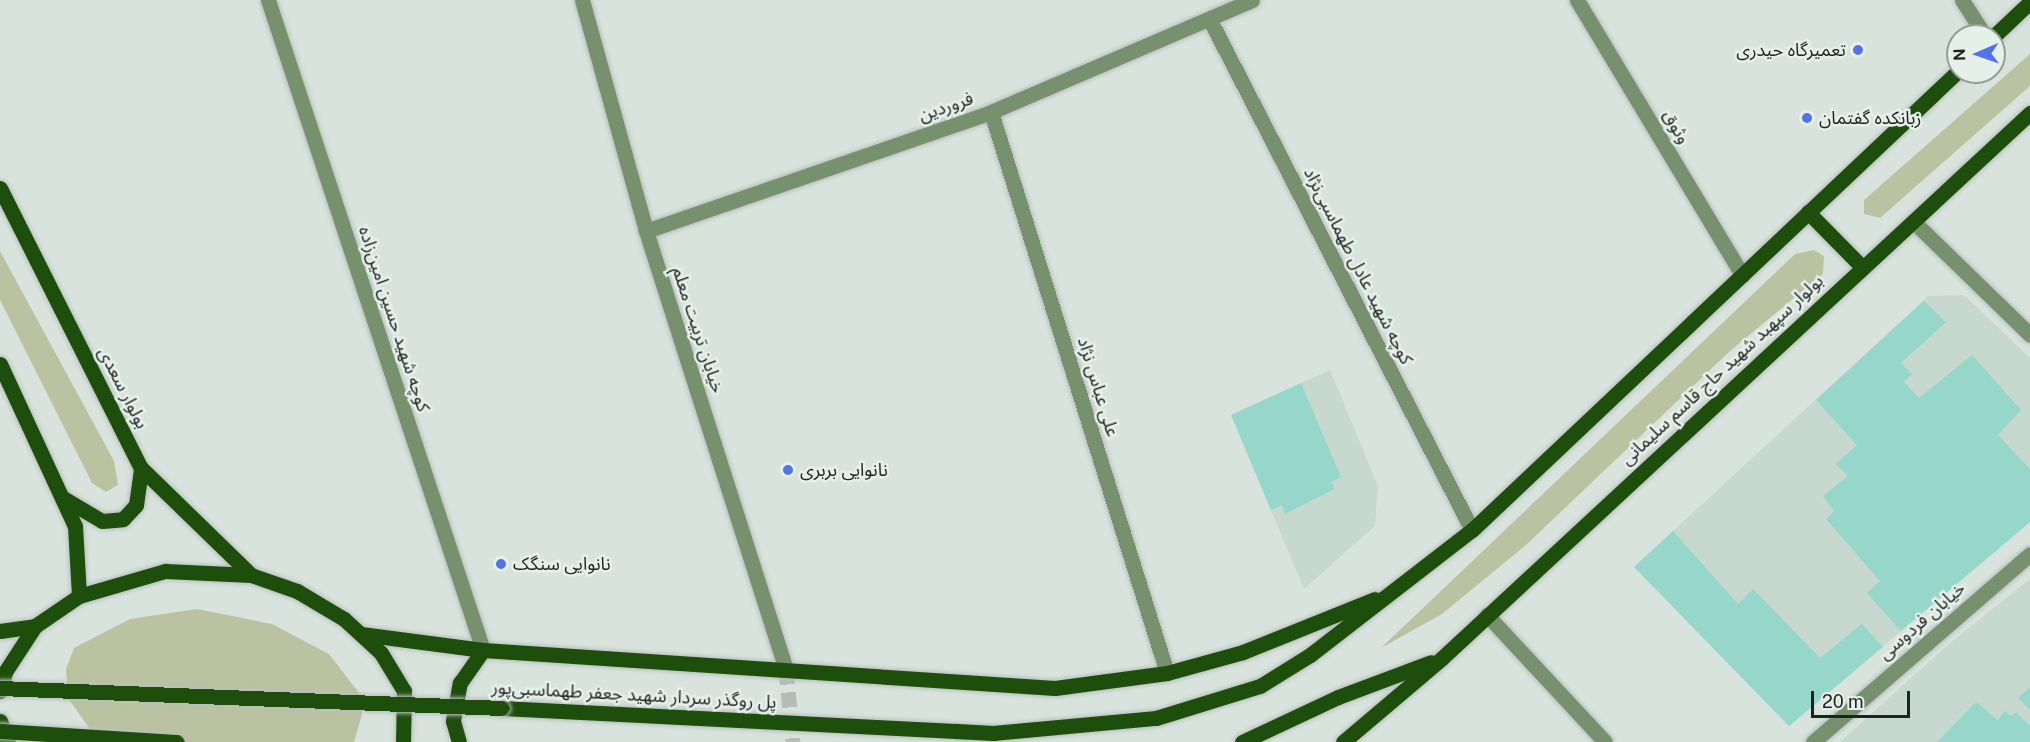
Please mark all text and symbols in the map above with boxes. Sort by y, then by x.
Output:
north arrow [1946,24,2006,84]
place label: تعمیرگاه حیدری [1736,39,1846,61]
marker: تعمیرگاه حیدری [1851,43,1865,57]
text: N [1950,48,1969,61]
street label: فروردین [916,88,976,126]
street label: وثوق [1658,106,1694,148]
place label: زبانکده گفتمان [1819,107,1921,129]
marker: زبانکده گفتمان [1800,111,1814,125]
street label: کوچه شهید عادل طهماسبی‌نژاد [1299,164,1417,368]
street label: کوچه شهید حسین امین‌زاده [354,224,434,414]
street label: خیابان تربیت معلم [667,264,729,396]
street label: بولوار سپهبد شهید حاج قاسم سلیمانی [1616,270,1828,470]
street label: علی عباس نژاد [1073,335,1123,439]
street label: بولوار سعدی [93,344,153,432]
place label: نانوایی بربری [800,459,888,481]
marker: نانوایی بربری [781,463,795,477]
place label: نانوایی سنگک [513,553,611,575]
marker: نانوایی سنگک [494,557,508,571]
street label: خیابان فردوسی [1874,577,1970,665]
street label: پل روگذر سردار شهید جعفر طهماسبی‌پور [491,677,777,713]
scale bar [1814,679,1913,717]
text: 20 m [1822,691,1864,712]

